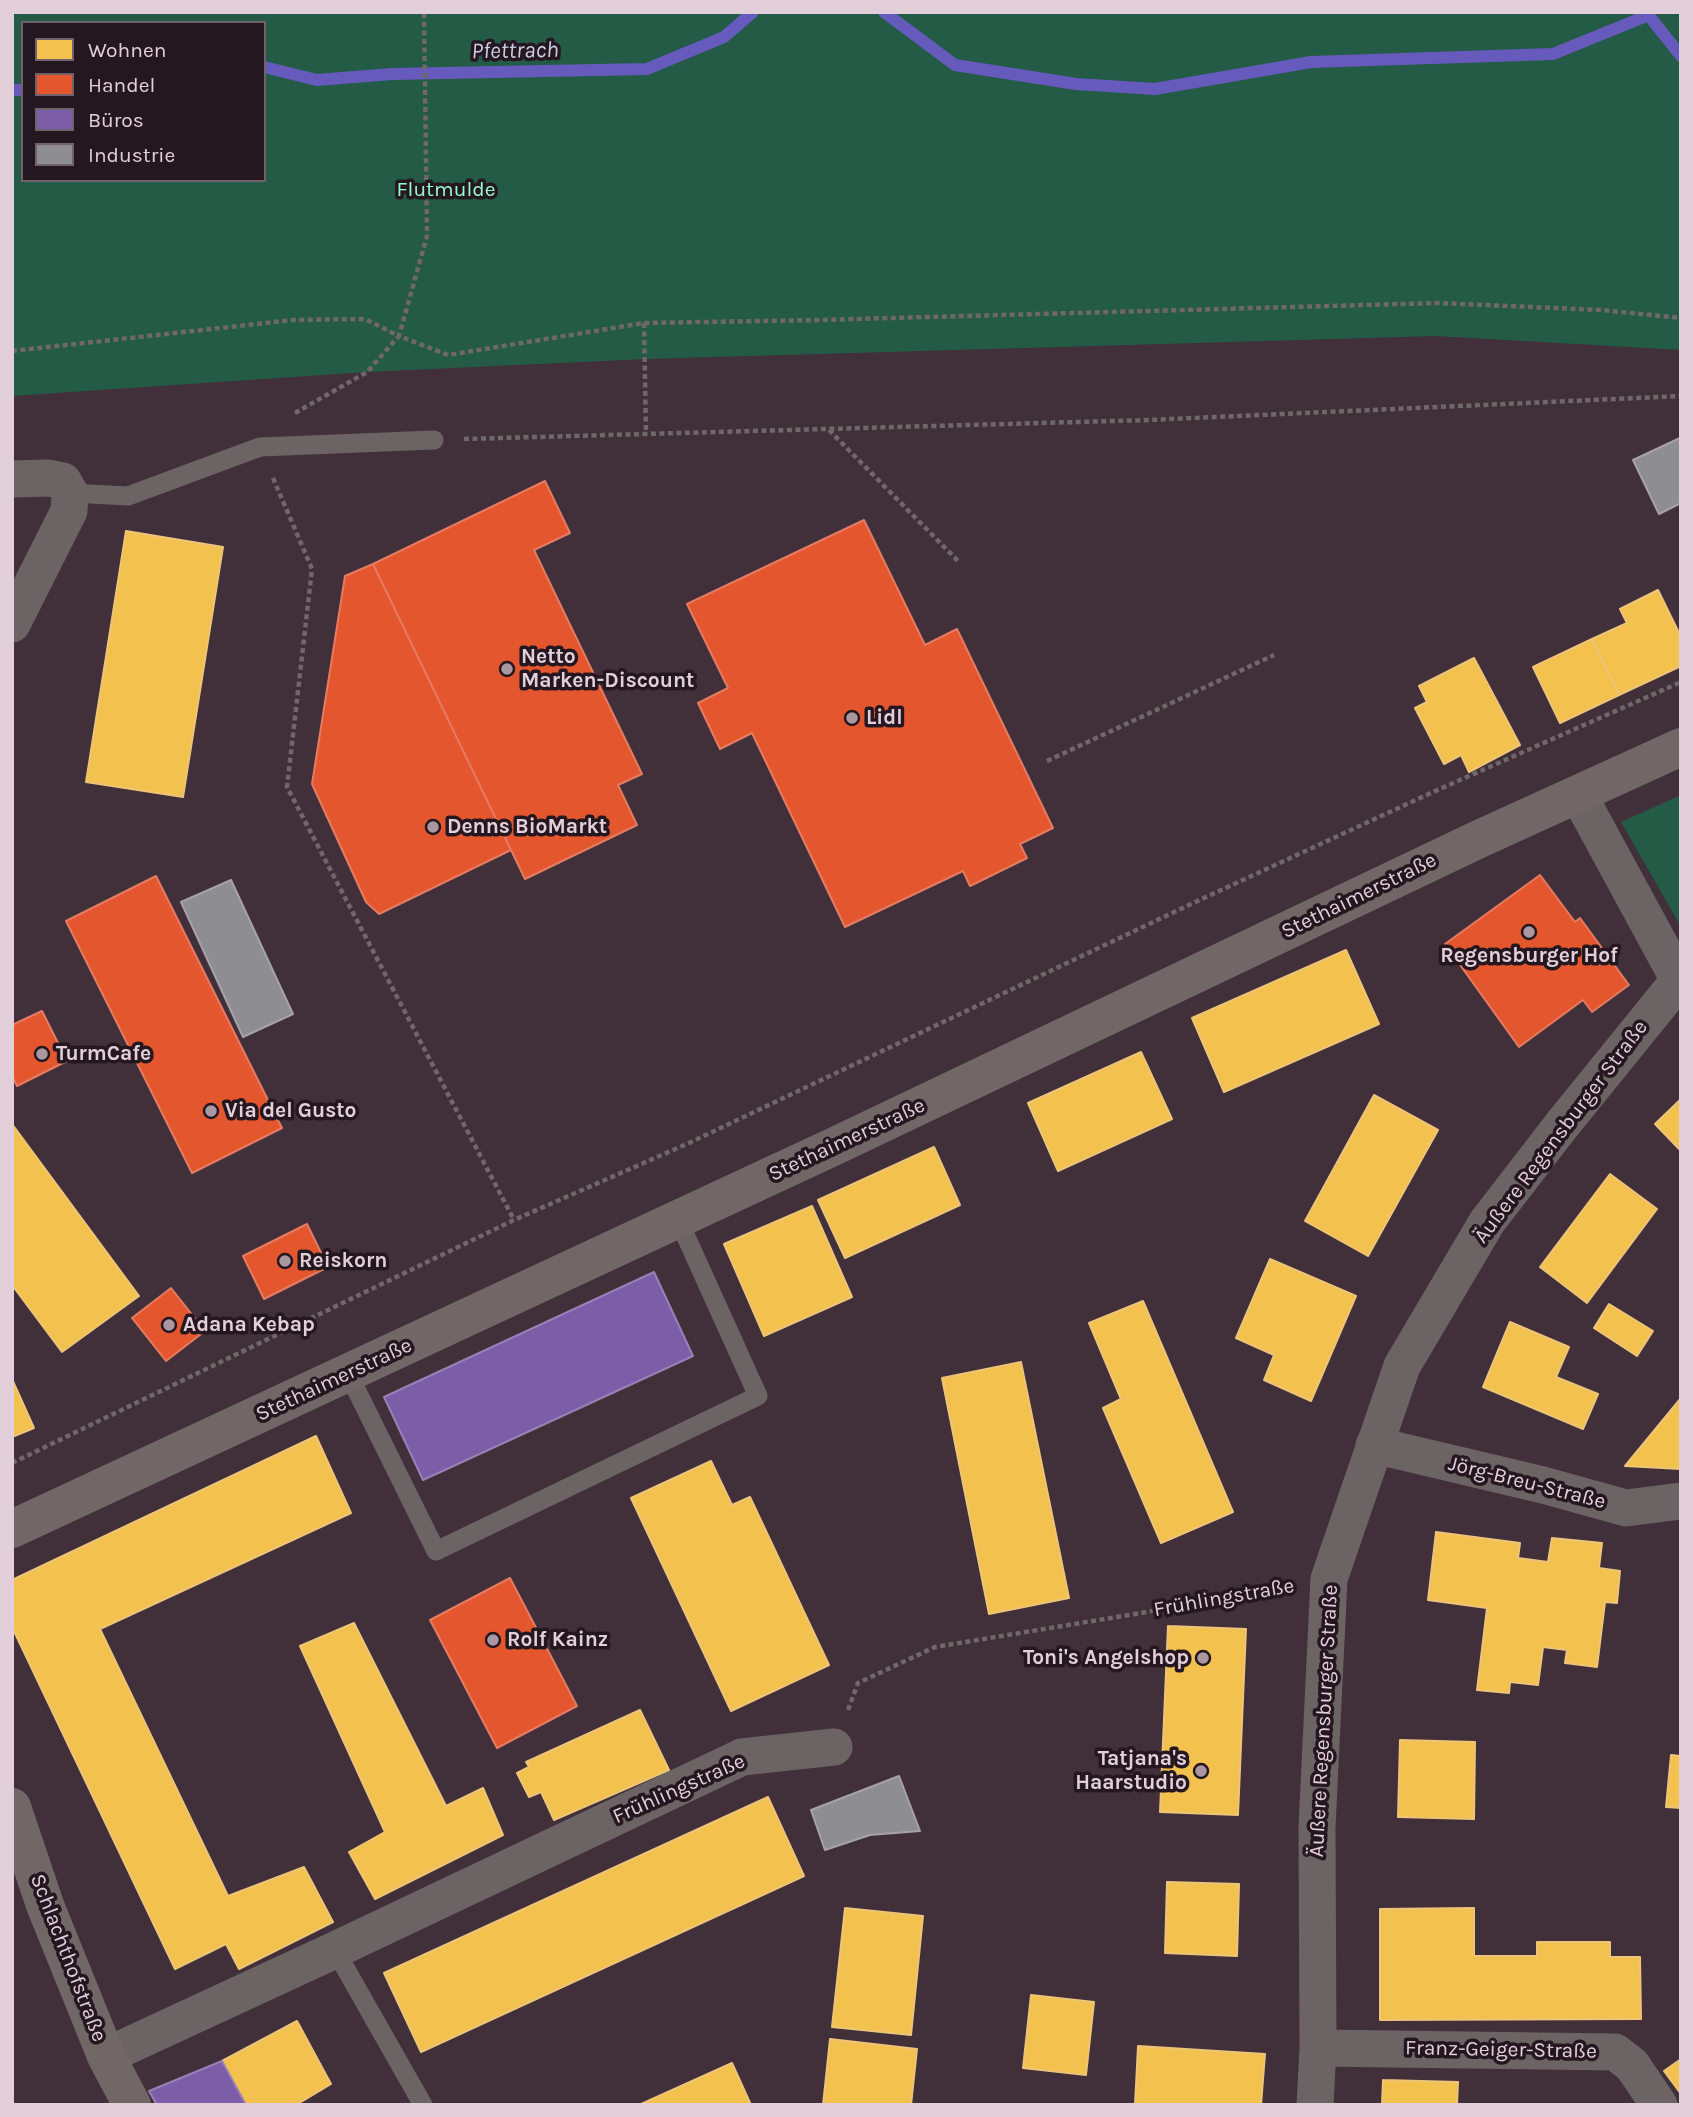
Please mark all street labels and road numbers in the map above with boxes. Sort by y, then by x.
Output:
street label: Stethaimerstraße [1277,848,1441,944]
street label: Äußere Regensburger Straße [1469,1015,1653,1249]
street label: Stethaimerstraße [765,1093,929,1187]
street label: Stethaimerstraße [252,1333,416,1427]
street label: Jörg-Breu-Straße [1446,1451,1608,1515]
street label: Frühlingstraße [1152,1573,1296,1623]
street label: Äußere Regensburger Straße [1304,1584,1344,1858]
street label: Frühlingstraße [609,1749,749,1829]
street label: Schlachthofstraße [24,1871,112,2045]
street label: Franz-Geiger-Straße [1405,2036,1597,2064]

